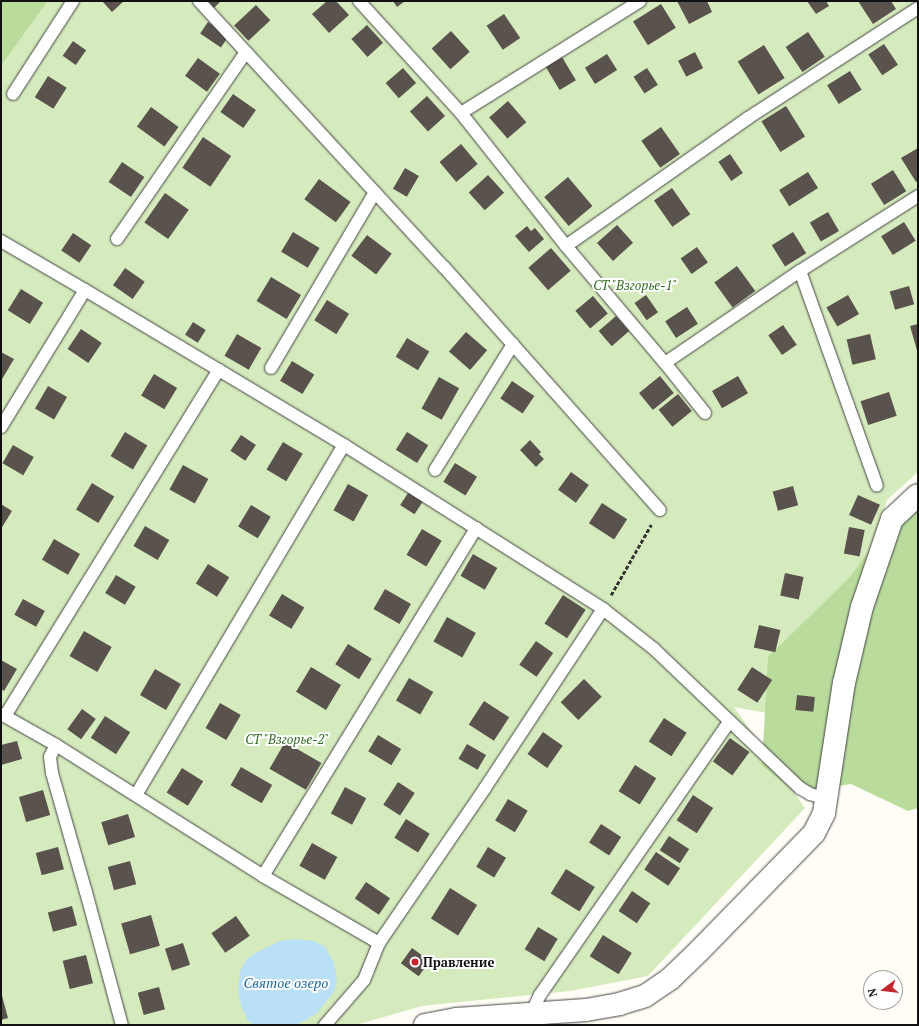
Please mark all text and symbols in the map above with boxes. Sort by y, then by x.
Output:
park label: СТ "Взгорье-1" [593,277,677,293]
park label: СТ "Взгорье-2" [245,731,329,747]
place label: Правление [423,954,494,970]
marker: Правление [410,957,420,967]
north arrow [863,970,903,1010]
water label: Святое озеро [244,975,328,991]
text: N [865,987,880,999]

